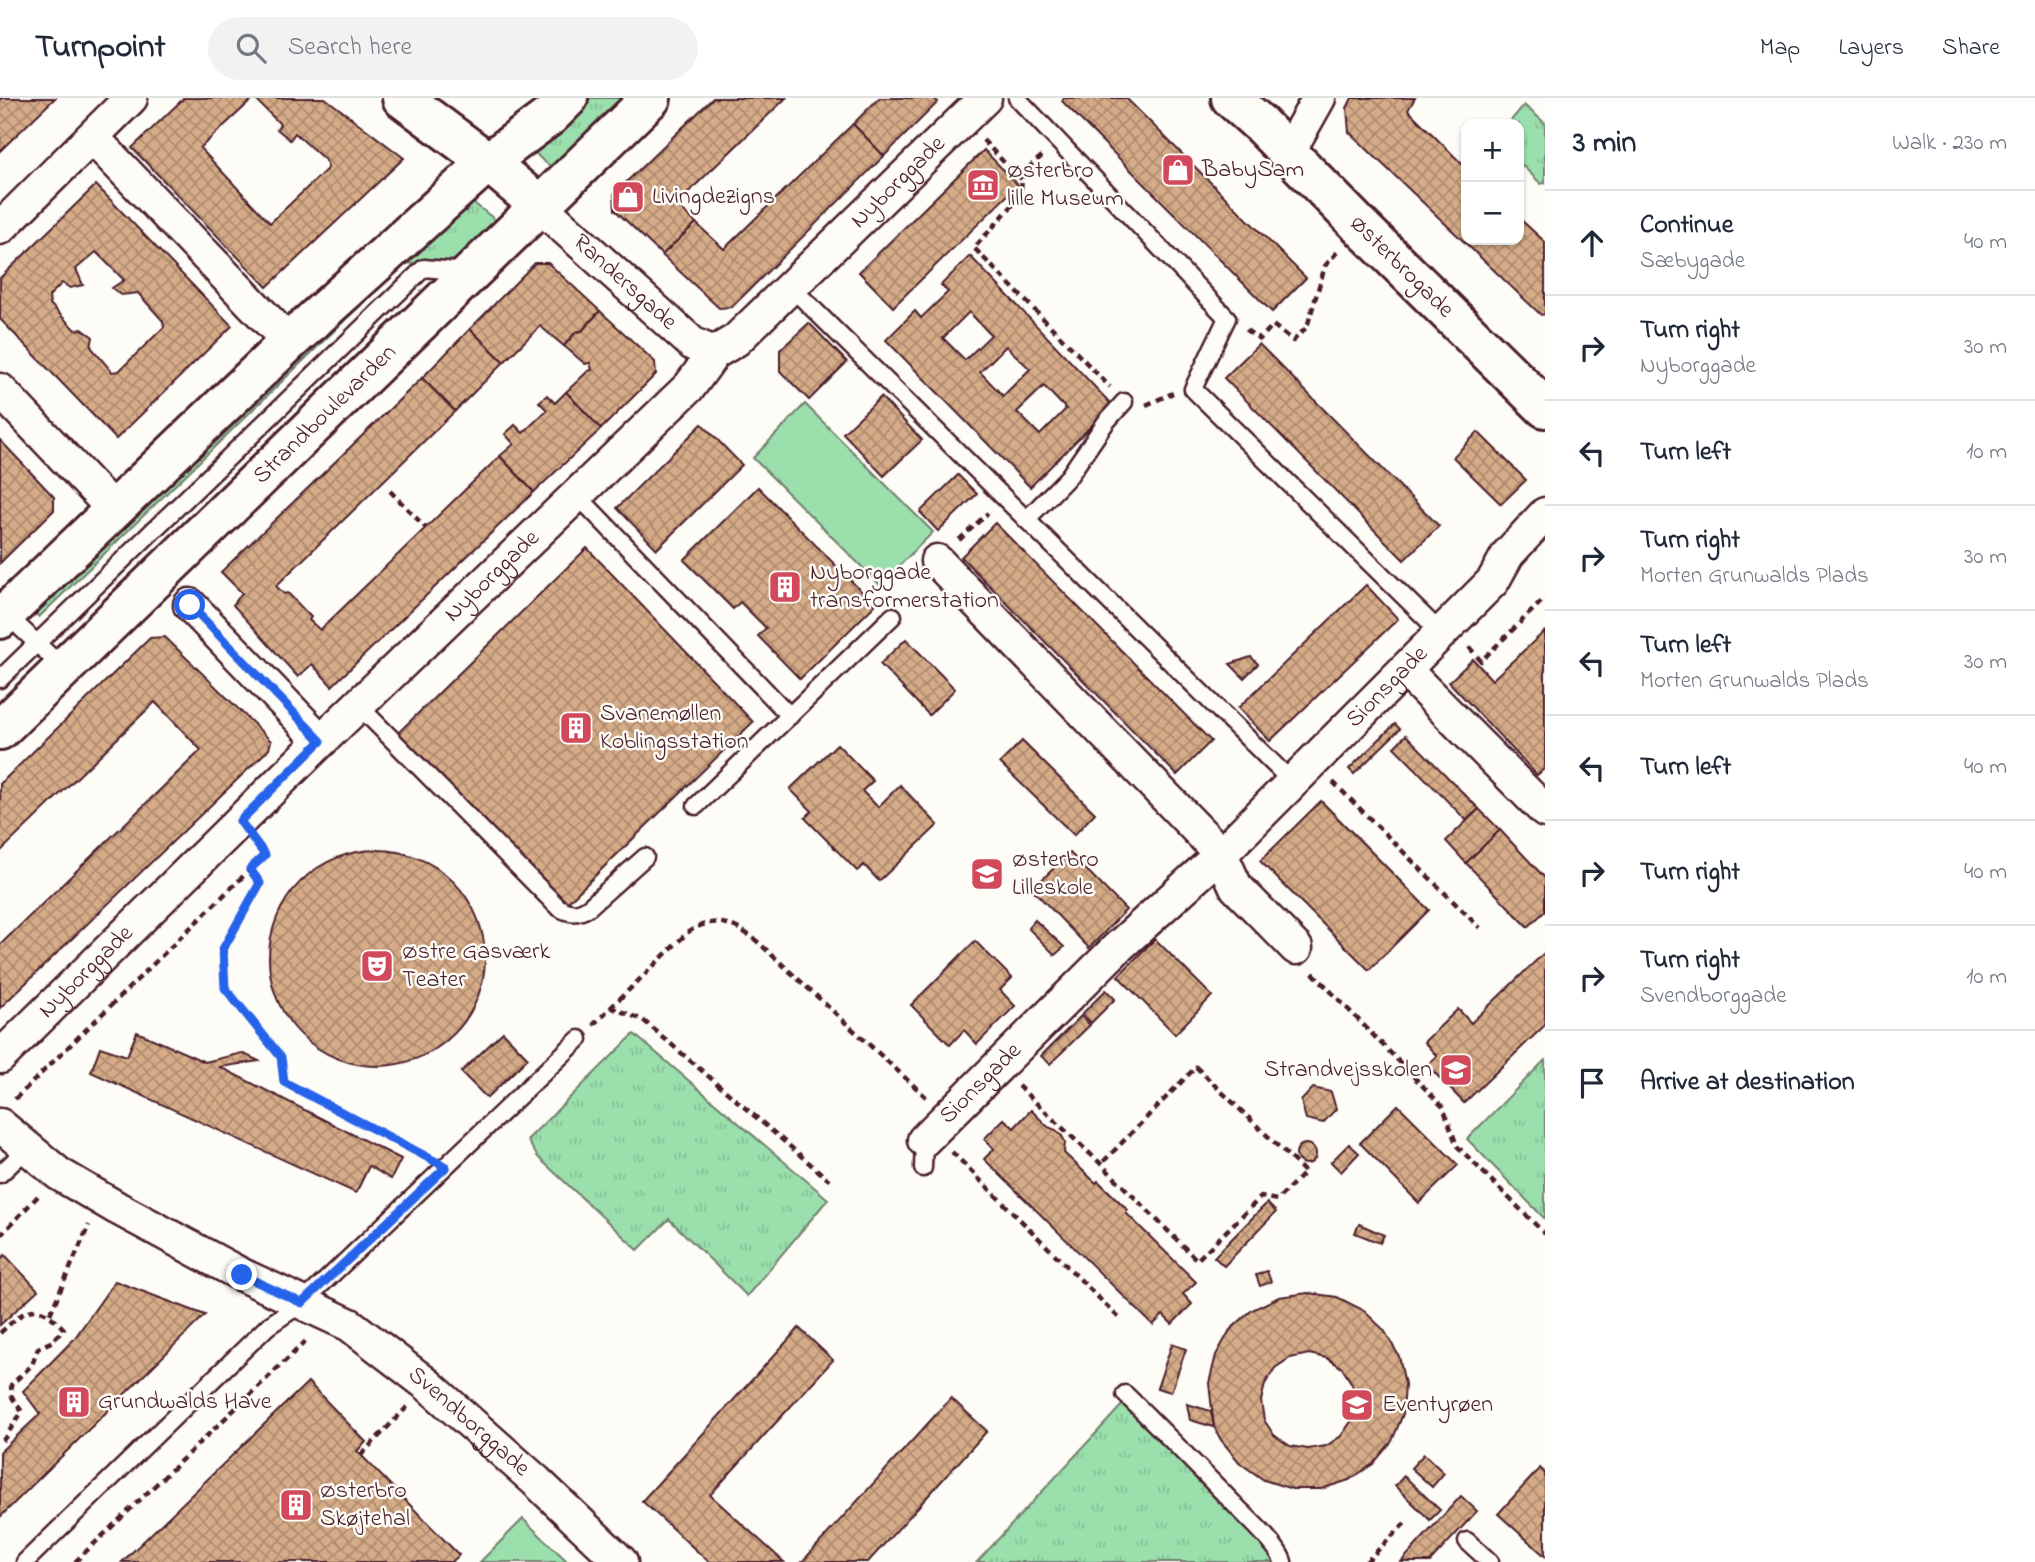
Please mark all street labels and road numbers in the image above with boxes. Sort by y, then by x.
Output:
street label: Nyborggade [843,127,954,237]
street label: Østerbrogade [1341,207,1462,327]
street label: Randersgade [565,226,685,339]
street label: Strandboulevarden [245,336,405,493]
street label: Nyborggade [436,522,548,631]
street label: Sionsgade [1338,638,1437,736]
street label: Nyborggade [31,917,142,1027]
street label: Sionsgade [931,1034,1030,1133]
street label: Svendborggade [400,1358,538,1485]

